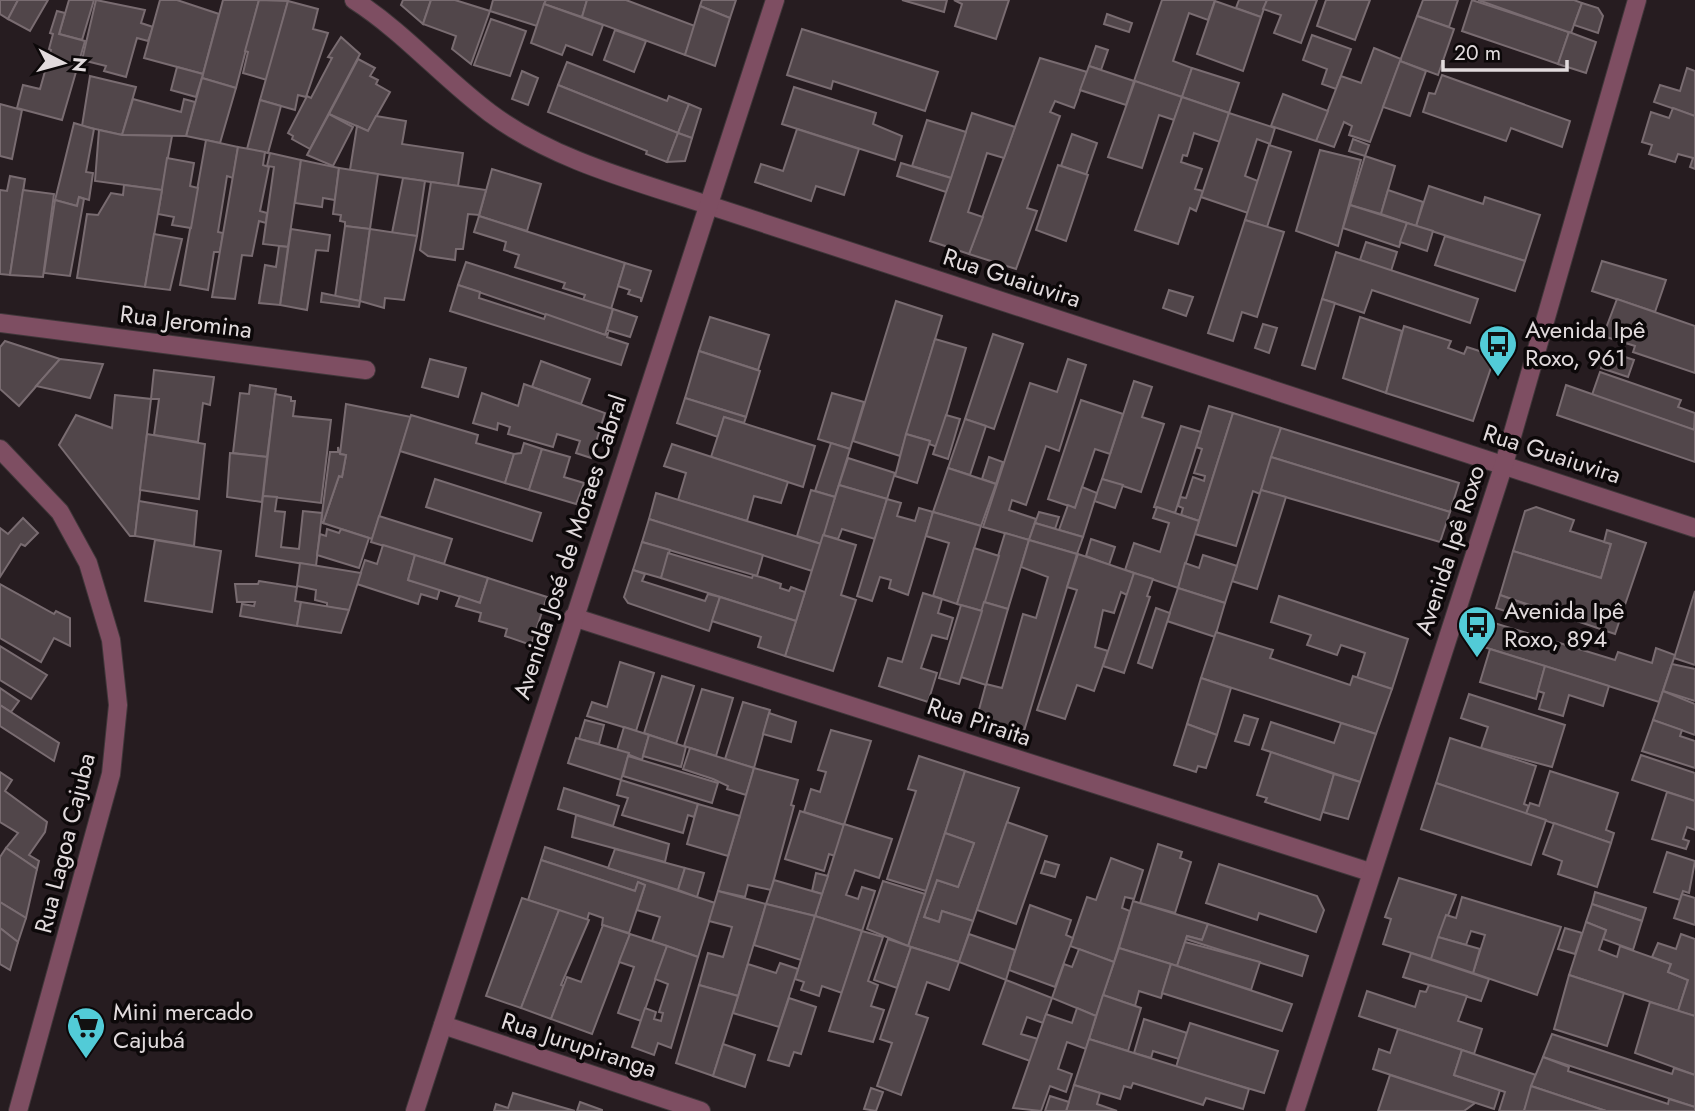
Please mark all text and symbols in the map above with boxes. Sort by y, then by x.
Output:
north arrow [28,28,98,98]
scale bar [1443,28,1567,72]
text: 20 m [1454,38,1501,68]
text: N [65,56,94,74]
street label: Rua Guaiuvira [939,239,1086,316]
street label: Rua Jeromina [118,296,254,347]
place label: Avenida Ipê Roxo, 961 [1525,312,1645,375]
bus stop icon: Avenida Ipê Roxo, 961 [1477,323,1519,378]
street label: Avenida José de Moraes Cabral [504,390,635,704]
street label: Rua Guaiuvira [1479,415,1626,492]
street label: Avenida Ipê Roxo [1406,460,1493,639]
place label: Avenida Ipê Roxo, 894 [1504,593,1624,656]
bus stop icon: Avenida Ipê Roxo, 894 [1456,604,1498,659]
street label: Rua Piraita [923,688,1036,755]
street label: Rua Lagoa Cajuba [25,749,104,937]
place label: Mini mercado Cajubá [113,994,253,1057]
street label: Rua Jurupiranga [497,1003,661,1086]
supermarket icon: Mini mercado Cajubá [65,1005,107,1060]

